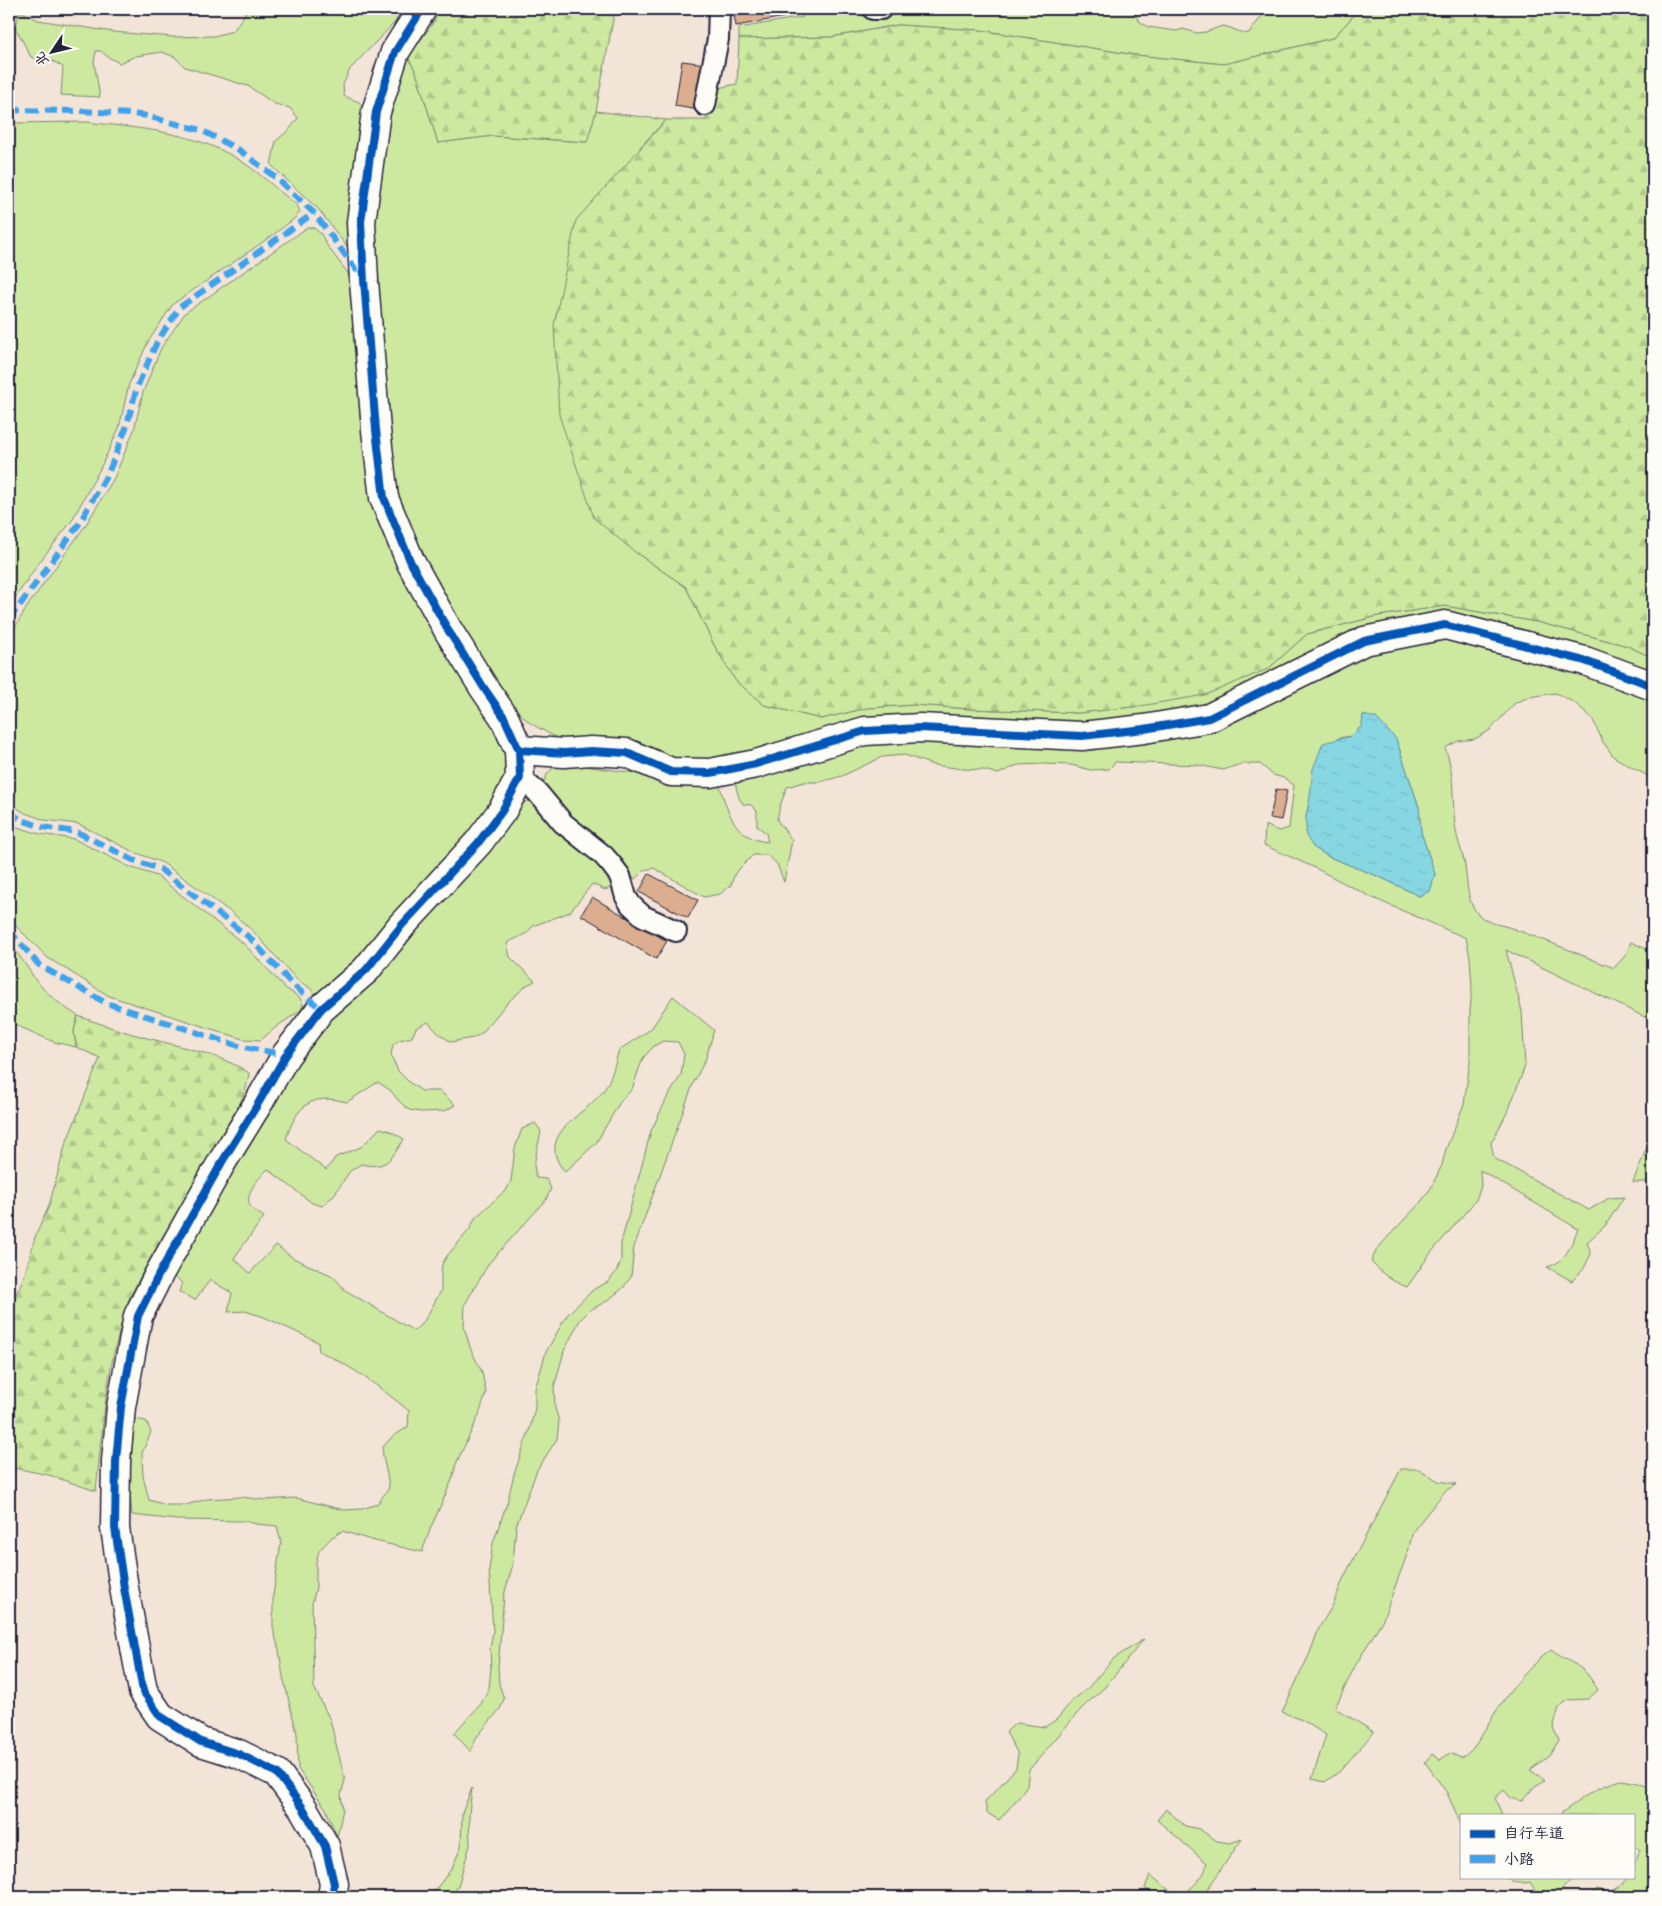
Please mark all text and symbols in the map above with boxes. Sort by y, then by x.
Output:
north arrow [28,28,78,78]
text: 北 [31,49,53,70]
legend [1460,1814,1634,1878]
text: 自行车道 [1504,1824,1564,1843]
text: 小路 [1504,1850,1534,1869]

